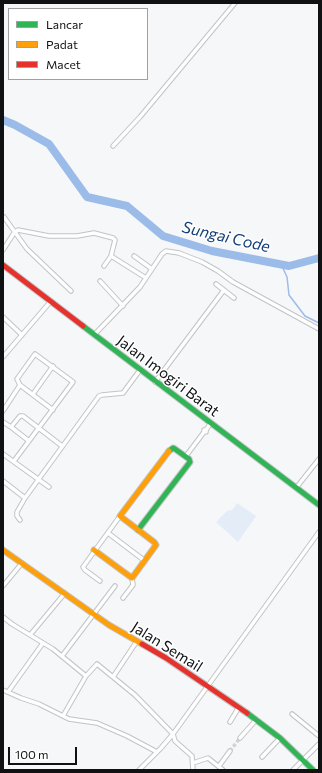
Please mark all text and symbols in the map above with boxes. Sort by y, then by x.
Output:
legend [8,8,148,80]
text: Lancar [46,17,83,31]
text: Padat [46,37,78,51]
text: Macet [46,57,81,71]
water label: Sungai Code [180,218,272,256]
street label: Jalan Imogiri Barat [113,332,223,420]
street label: Jalan Semail [128,618,206,676]
scale bar [10,739,79,765]
text: 100 m [15,747,49,761]

